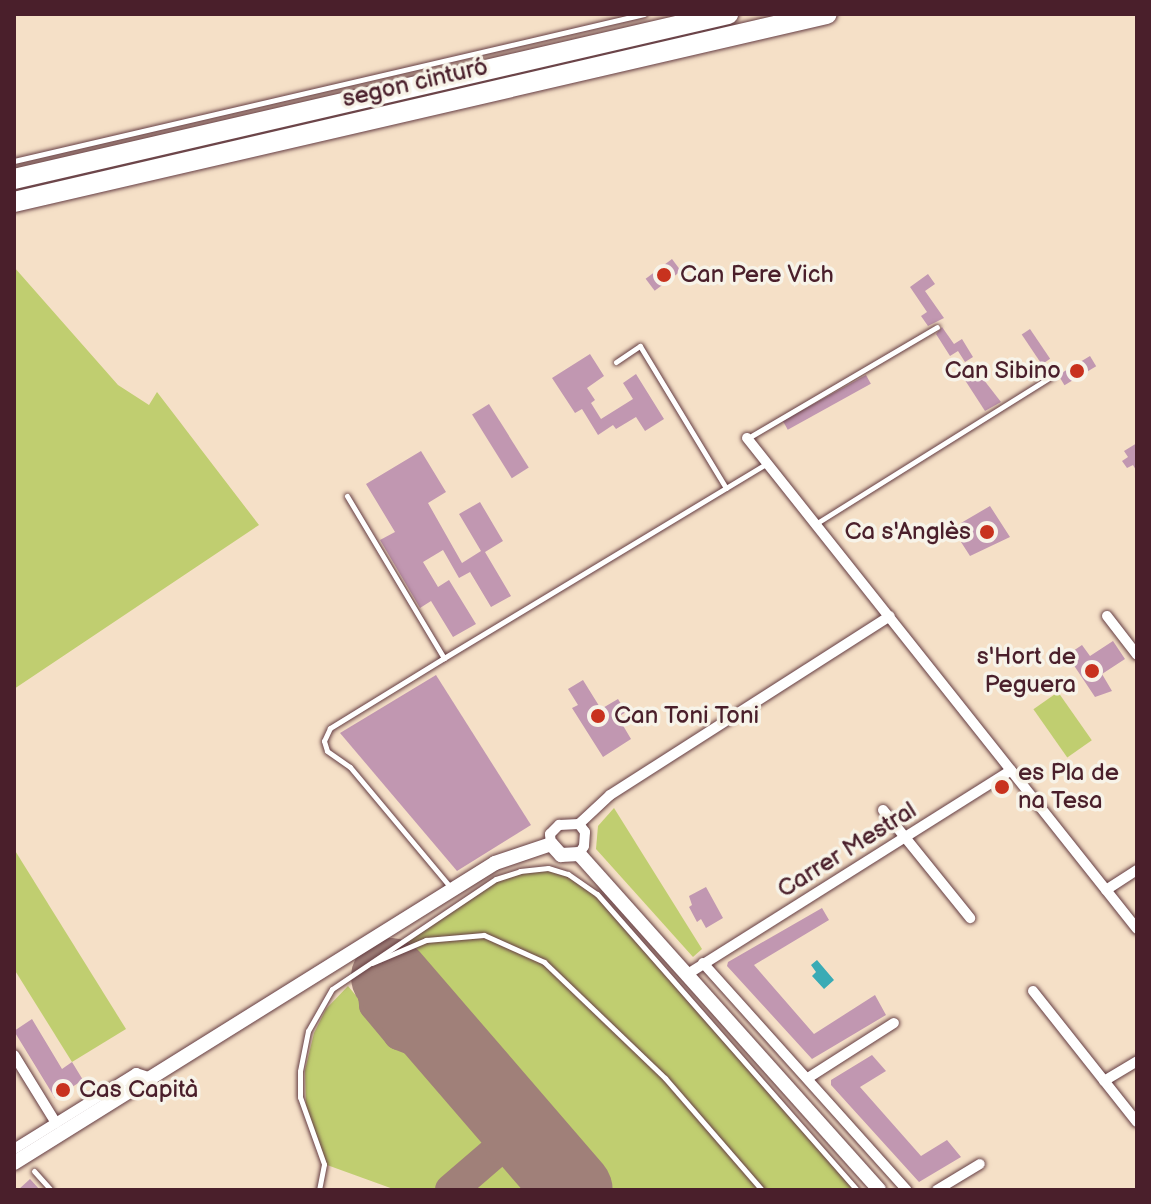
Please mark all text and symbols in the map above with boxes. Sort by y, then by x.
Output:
street label: segon cinturó [340,52,490,114]
place label: Can Pere Vich [680,261,834,289]
marker: Can Pere Vich [655,266,673,284]
place label: Can Sibino [944,357,1061,385]
marker: Can Sibino [1068,362,1086,380]
place label: Ca s'Anglès [844,518,971,546]
marker: Ca s'Anglès [978,523,996,541]
place label: s'Hort de Peguera [977,643,1076,699]
marker: s'Hort de Peguera [1083,662,1101,680]
place label: Can Toni Toni [614,702,761,730]
marker: Can Toni Toni [589,707,607,725]
place label: es Pla de na Tesa [1018,759,1119,815]
marker: es Pla de na Tesa [993,778,1011,796]
street label: Carrer Mestral [772,796,922,904]
place label: Cas Capità [79,1076,198,1104]
marker: Cas Capità [54,1081,72,1099]

